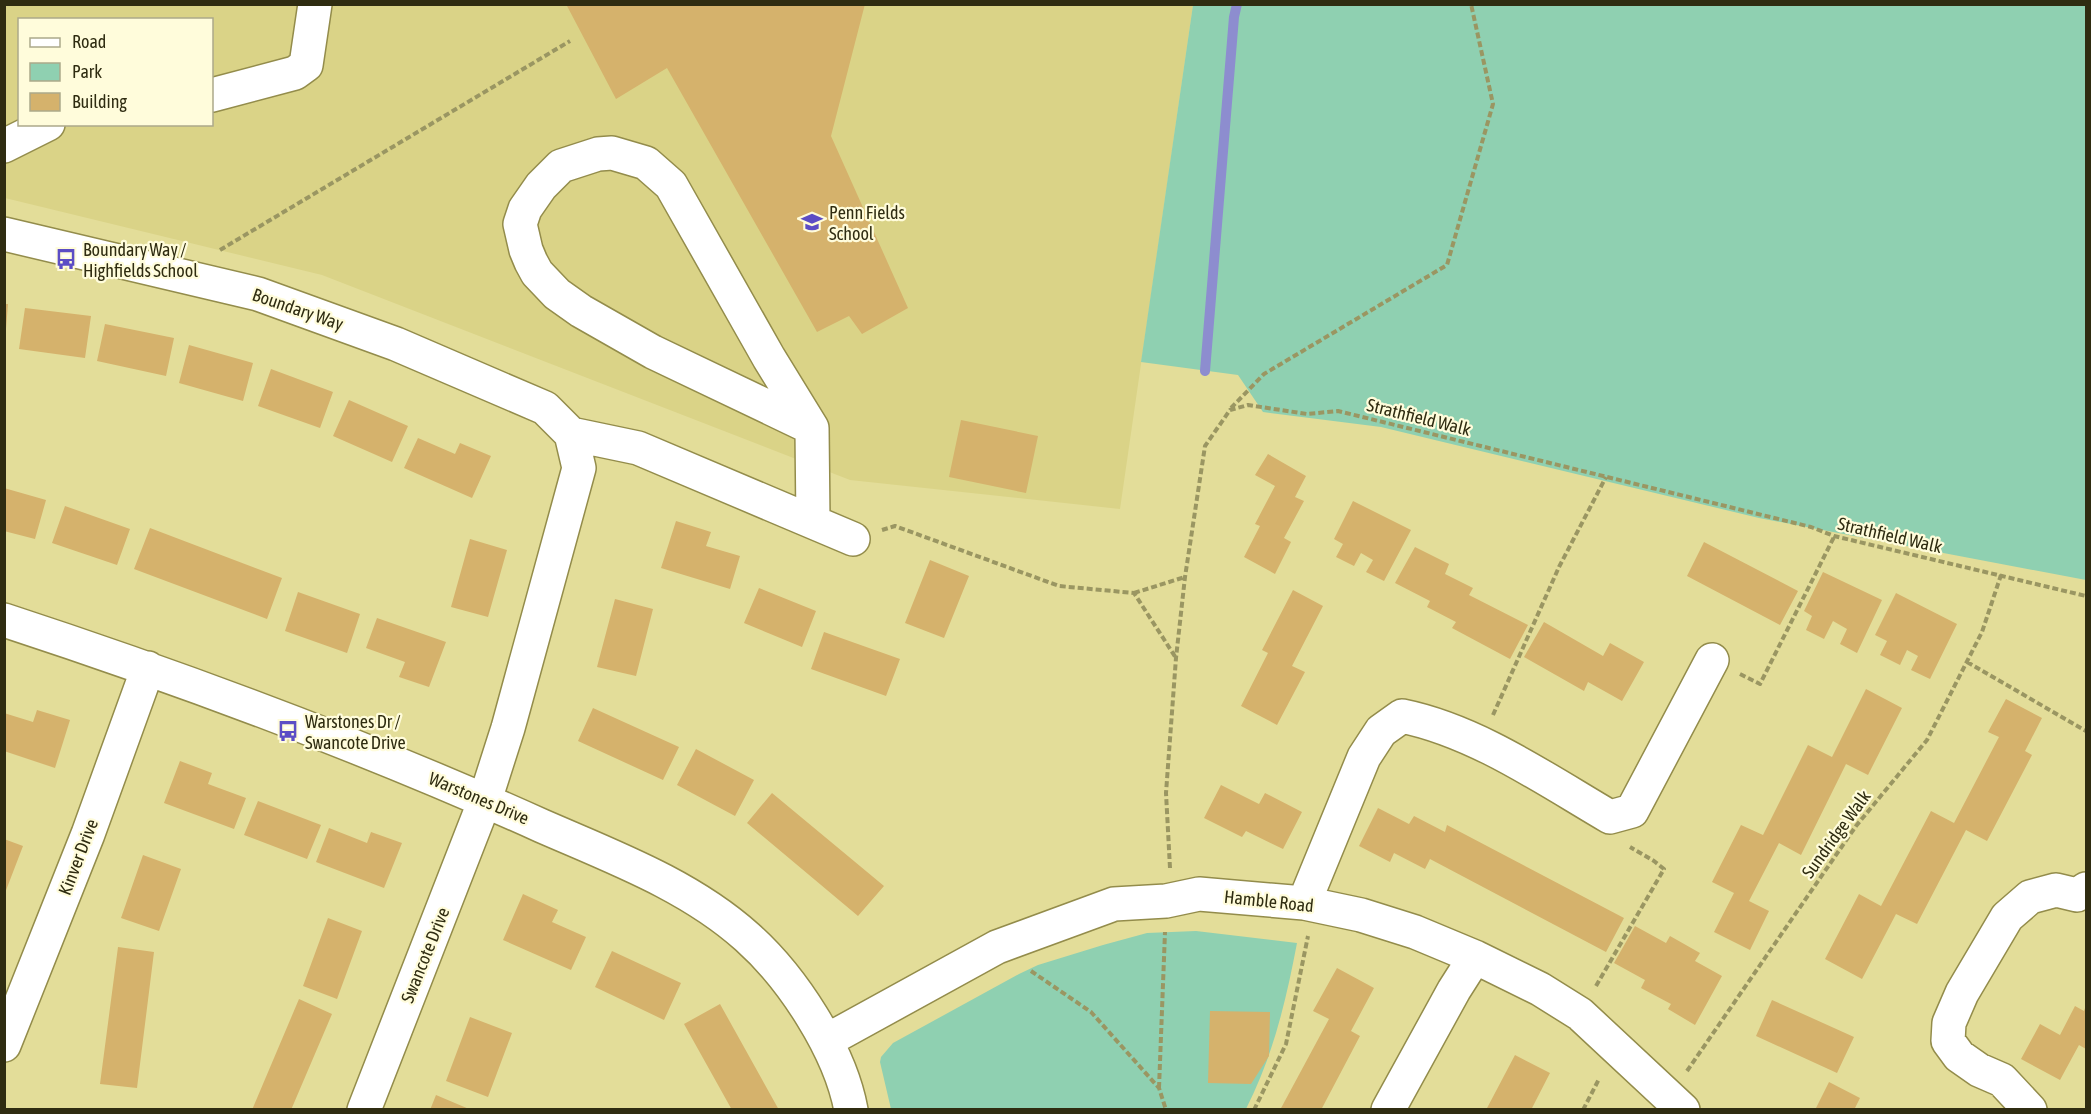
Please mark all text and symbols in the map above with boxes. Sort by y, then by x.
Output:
legend [18,18,213,126]
text: Road [72,31,106,52]
text: Park [72,61,102,82]
text: Building [72,91,127,112]
place label: Penn Fields School [829,202,905,244]
school or university icon: Penn Fields School [800,210,824,234]
place label: Boundary Way / Highfields School [83,239,198,281]
bus stop icon: Boundary Way / Highfields School [54,247,78,271]
street label: Boundary Way [250,284,346,334]
street label: Strathfield Walk [1365,394,1473,440]
street label: Strathfield Walk [1836,513,1944,557]
place label: Warstones Dr / Swancote Drive [305,711,406,753]
bus stop icon: Warstones Dr / Swancote Drive [276,719,300,743]
street label: Warstones Drive [426,767,532,829]
street label: Sundridge Walk [1797,786,1875,882]
street label: Kinver Drive [54,816,102,898]
street label: Hamble Road [1223,886,1315,916]
street label: Swancote Drive [396,904,454,1006]

